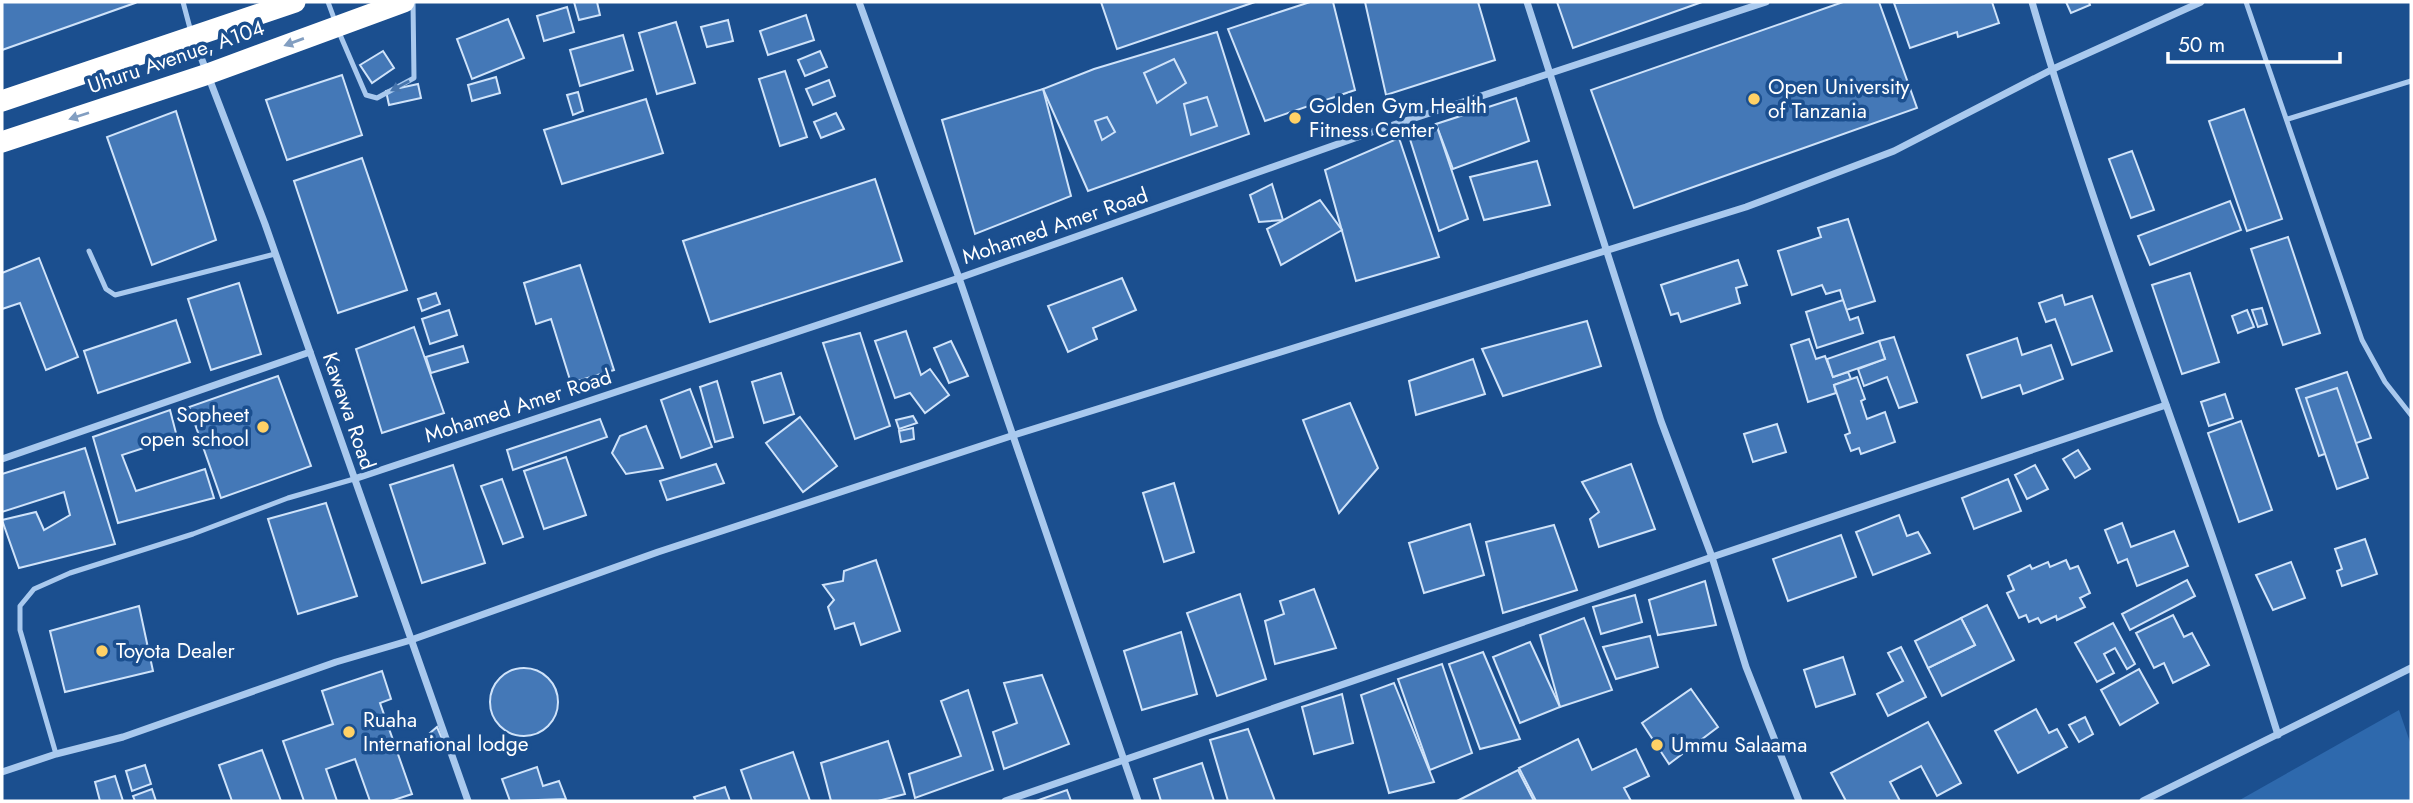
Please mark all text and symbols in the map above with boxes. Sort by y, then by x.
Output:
street label: Uhuru Avenue, A104 [84,13,268,101]
scale bar [2168,21,2340,65]
text: 50 m [2178,30,2225,60]
one-way arrow [284,36,305,47]
place label: Open University of Tanzania [1768,72,1910,126]
one-way arrow [390,80,410,92]
place label: Golden Gym Health Fitness Center [1309,91,1487,145]
marker: Open University of Tanzania [1746,91,1762,107]
marker: Golden Gym Health Fitness Center [1287,110,1303,126]
one-way arrow [69,111,90,122]
street label: Mohamed Amer Road [958,180,1152,272]
street label: Kawawa Road [315,348,383,474]
street label: Mohamed Amer Road [421,362,615,450]
place label: Sopheet open school [140,400,249,454]
marker: Sopheet open school [255,419,271,435]
place label: Toyota Dealer [116,636,235,666]
marker: Toyota Dealer [94,643,110,659]
place label: Ruaha International lodge [363,705,529,759]
marker: Ruaha International lodge [341,724,357,740]
place label: Ummu Salaama [1671,730,1807,760]
marker: Ummu Salaama [1649,737,1665,753]

